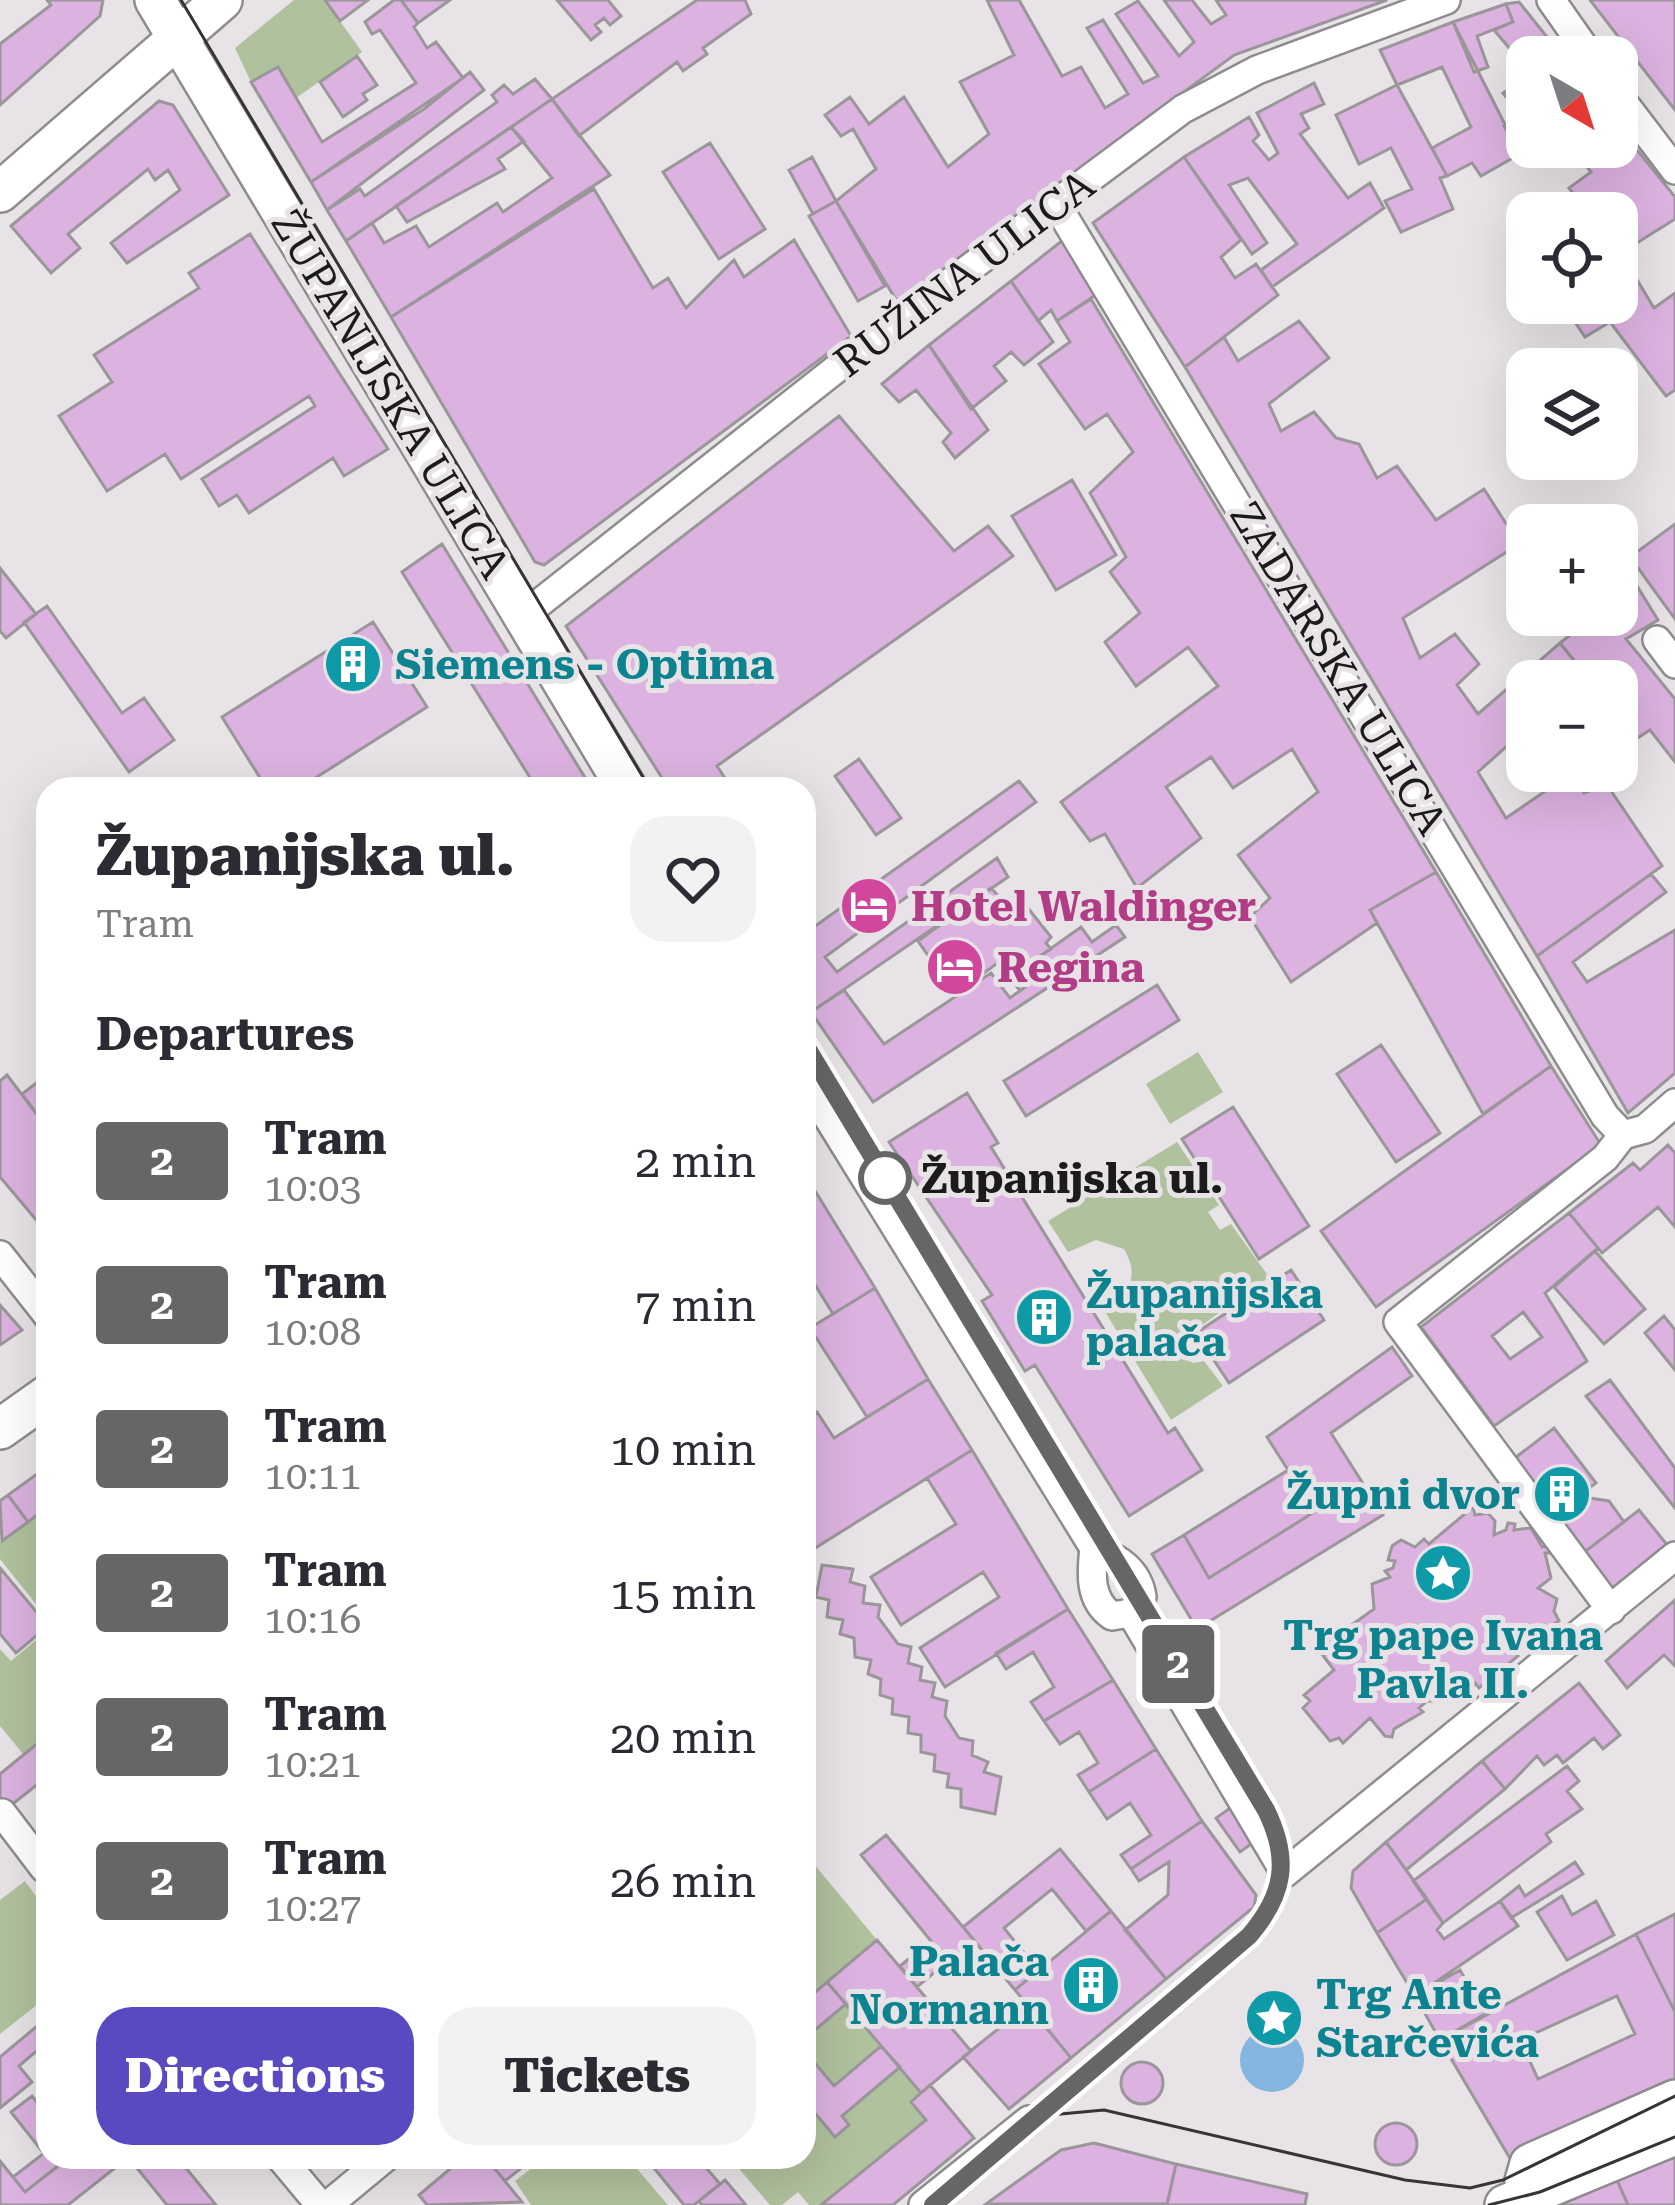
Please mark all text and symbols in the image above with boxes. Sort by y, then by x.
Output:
north arrow [1506,36,1638,168]
map controls [1506,36,1638,792]
street label: RUŽINA ULICA [825,160,1104,387]
button: locate [1506,192,1638,324]
street label: ŽUPANIJSKA ULICA [261,201,520,588]
button: layers [1506,348,1638,480]
street label: ZADARSKA ULICA [1220,493,1457,844]
button: + [1506,504,1638,636]
building icon: Siemens - Optima [322,633,384,695]
place label: Siemens - Optima [395,640,774,689]
button: − [1506,660,1638,792]
button: heart [630,816,756,942]
text: Županijska ul. [96,822,515,889]
hotel icon: Hotel Waldinger [838,875,900,937]
place label: Hotel Waldinger [911,882,1256,931]
text: Tram [96,901,194,947]
hotel icon: Regina [924,936,986,998]
place label: Regina [997,943,1145,992]
text: Departures [96,1008,354,1061]
text: Tram [264,1112,387,1165]
text: 2 min [635,1135,756,1188]
text: 2 [150,1136,174,1185]
marker: Županijska ul. [860,1153,910,1203]
place label: Županijska ul. [921,1154,1223,1203]
text: 10:03 [264,1165,361,1211]
text: Tram [264,1256,387,1309]
place label: Županijska palača [1086,1269,1323,1366]
text: 7 min [635,1279,756,1332]
text: 2 [150,1280,174,1329]
building icon: Županijska palača [1013,1286,1075,1348]
text: 10:08 [264,1309,361,1355]
text: Tram [264,1400,387,1453]
text: 10 min [610,1423,756,1476]
text: 2 [150,1424,174,1473]
text: 10:11 [264,1453,361,1499]
building icon: Župni dvor [1531,1463,1593,1525]
place label: Župni dvor [1286,1470,1520,1519]
place icon: Trg pape Ivana Pavla II. [1412,1542,1474,1604]
text: Tram [264,1544,387,1597]
text: 15 min [610,1567,756,1620]
text: 2 [150,1568,174,1617]
text: 10:16 [264,1597,361,1643]
place label: Trg pape Ivana Pavla II. [1283,1611,1603,1708]
line badge: 2 [1139,1625,1217,1703]
text: 2 [1166,1639,1190,1688]
text: Tram [264,1688,387,1741]
text: 20 min [610,1711,756,1764]
text: 2 [150,1712,174,1761]
text: 10:21 [264,1741,361,1787]
text: Tram [264,1832,387,1885]
text: 26 min [610,1855,756,1908]
text: 2 [150,1856,174,1905]
text: 10:27 [264,1885,361,1931]
place label: Palača Normann [849,1937,1049,2034]
building icon: Palača Normann [1060,1954,1122,2016]
place label: Trg Ante Starčevića [1316,1970,1539,2067]
place icon: Trg Ante Starčevića [1243,1987,1305,2049]
button: Directions [96,2007,414,2145]
button: Tickets [438,2007,756,2145]

